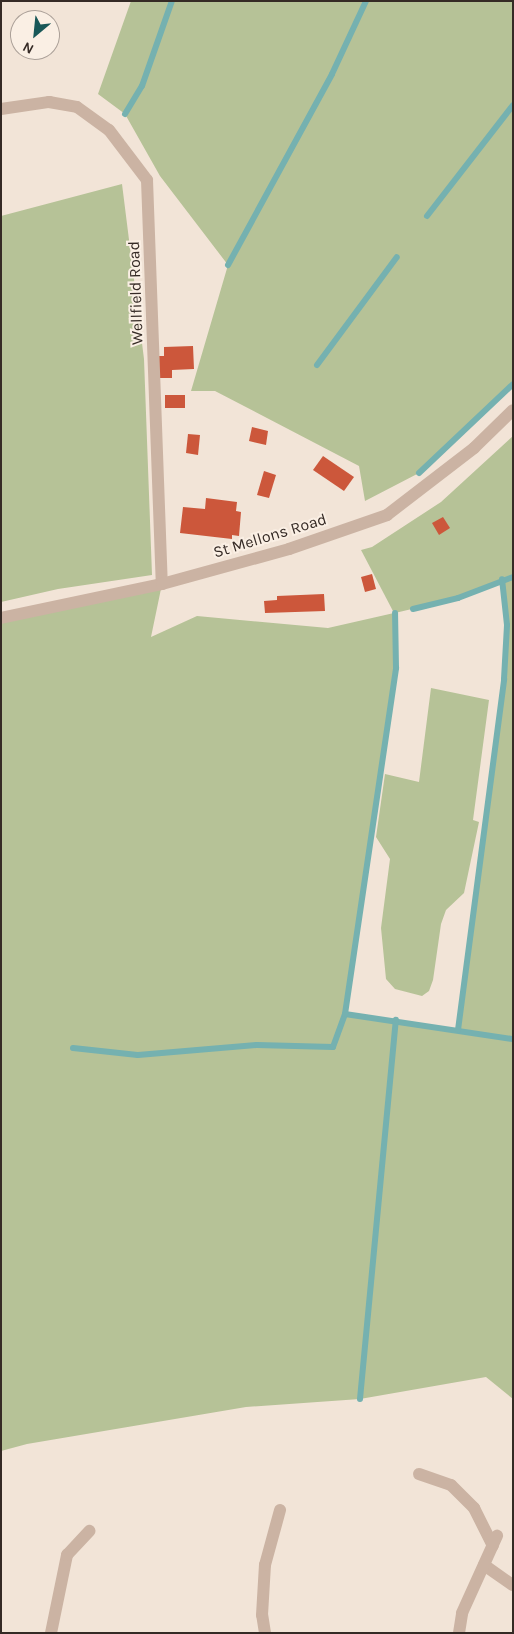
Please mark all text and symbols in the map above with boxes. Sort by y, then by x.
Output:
north arrow [10,10,60,60]
text: N [20,38,37,58]
street label: Wellfield Road [125,241,147,345]
street label: St Mellons Road [211,510,329,562]

